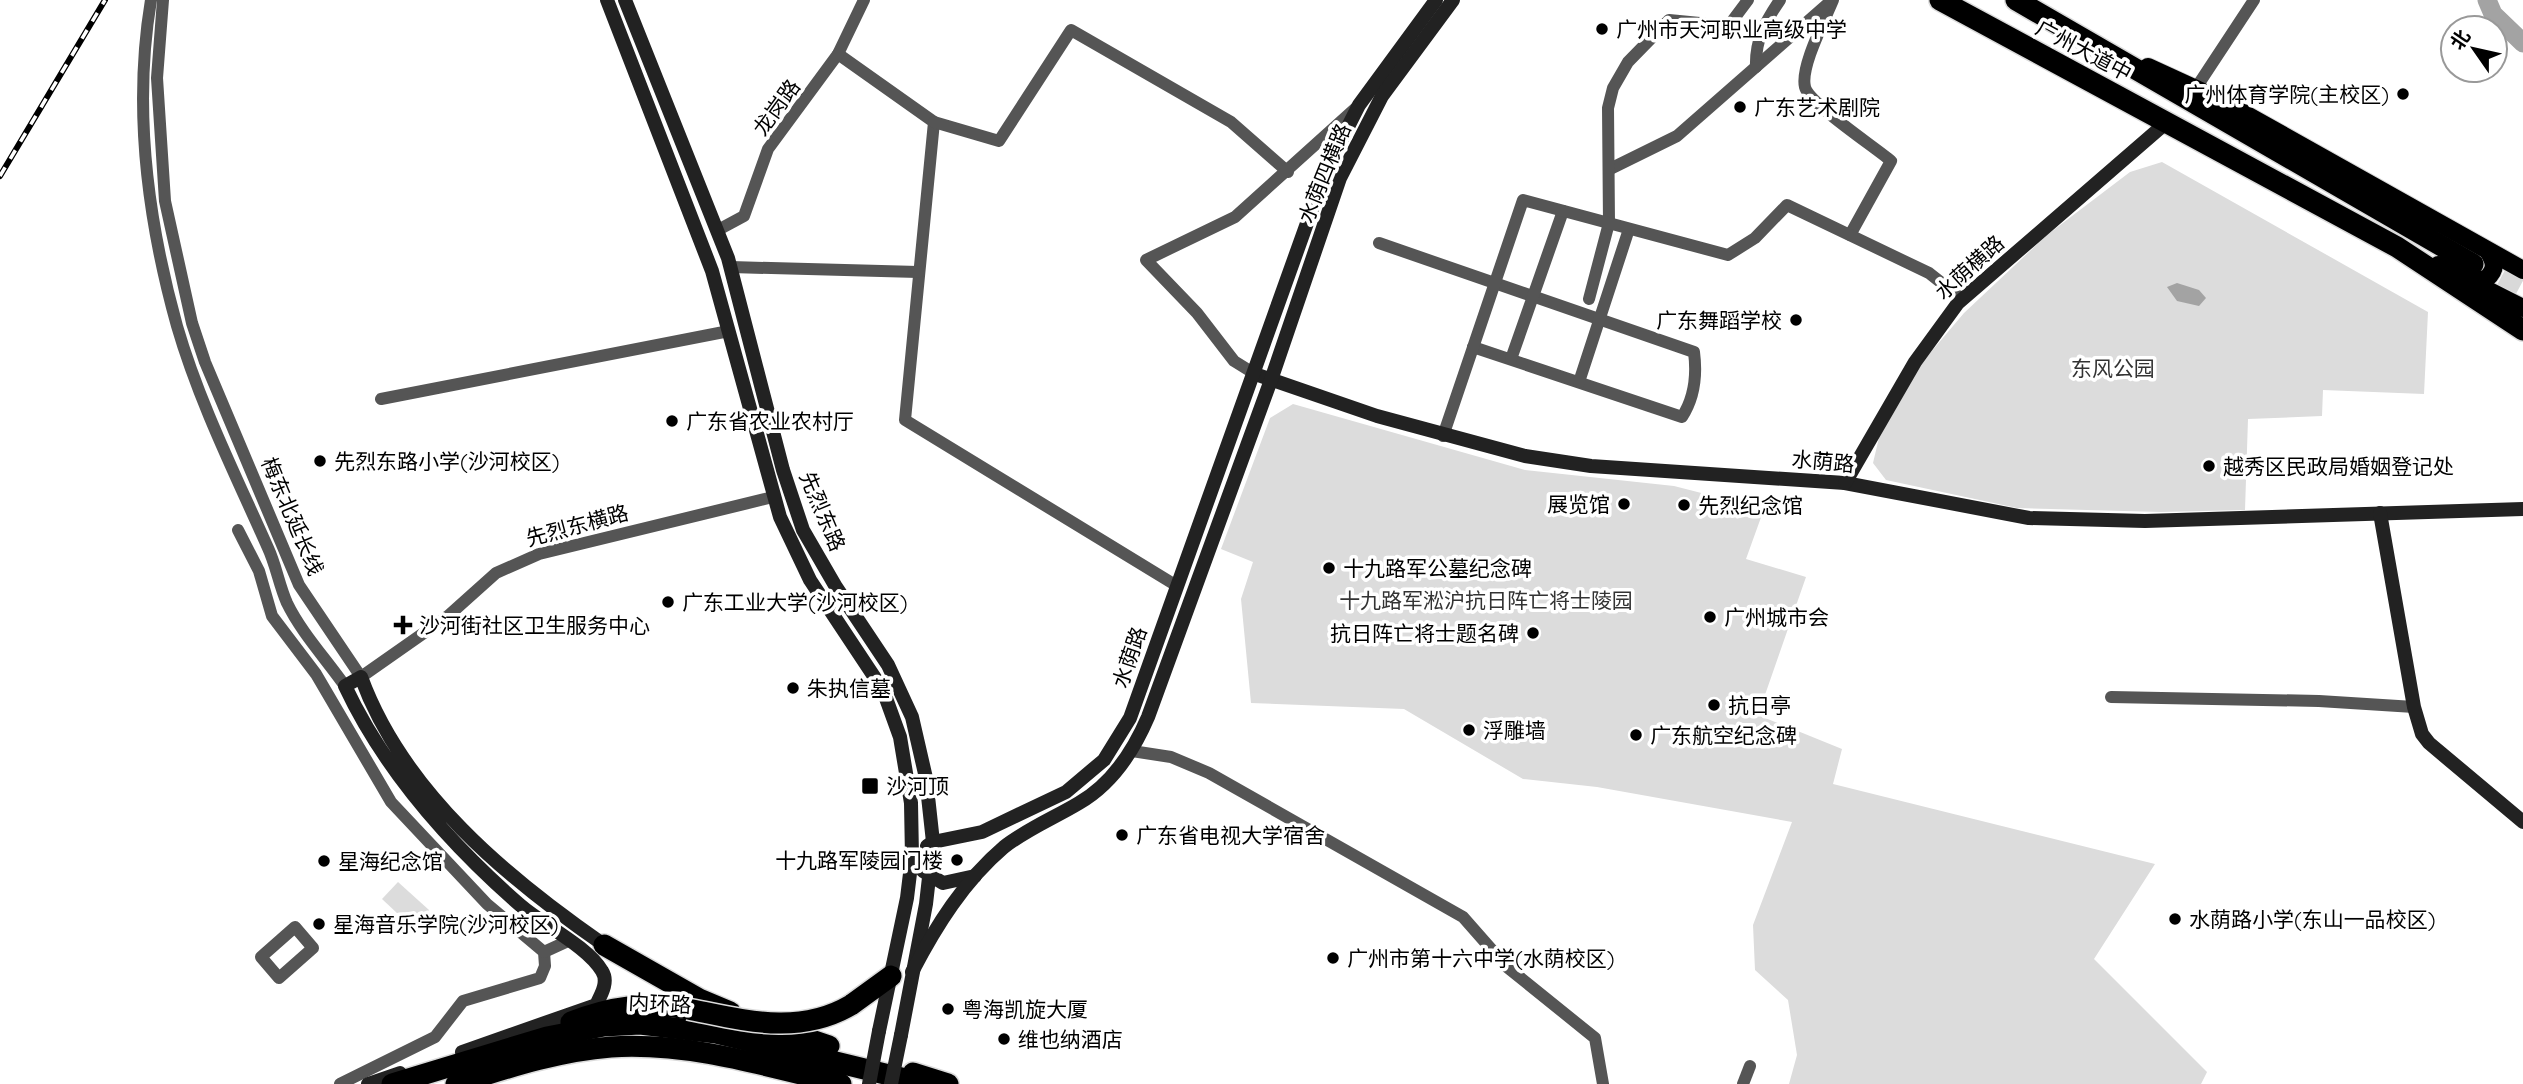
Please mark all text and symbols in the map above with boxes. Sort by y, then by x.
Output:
street label: 广州大道中 [2032,14,2136,86]
north arrow [2439,14,2509,84]
place label: 广州市天河职业高级中学 [1616,16,1847,42]
marker: 广州市天河职业高级中学 [1594,21,1610,37]
text: 北 [2445,25,2475,54]
street label: 龙岗路 [747,74,805,140]
place label: 广州体育学院(主校区) [2184,81,2389,107]
marker: 广州体育学院(主校区) [2395,86,2411,102]
place label: 广东艺术剧院 [1754,94,1880,120]
marker: 广东艺术剧院 [1732,99,1748,115]
street label: 水荫四横路 [1292,119,1356,227]
street label: 水荫横路 [1929,229,2009,305]
place label: 广东舞蹈学校 [1656,307,1782,333]
marker: 广东舞蹈学校 [1788,312,1804,328]
park label: 东风公园 [2071,355,2155,381]
place label: 广东省农业农村厅 [686,408,854,434]
marker: 广东省农业农村厅 [664,413,680,429]
street label: 水荫路 [1790,445,1856,477]
place label: 先烈东路小学(沙河校区) [334,448,560,474]
street label: 梅东北延长线 [256,453,330,579]
marker: 先烈东路小学(沙河校区) [312,453,328,469]
place label: 越秀区民政局婚姻登记处 [2223,453,2454,479]
marker: 越秀区民政局婚姻登记处 [2201,458,2217,474]
street label: 先烈东路 [795,467,851,555]
place label: 展览馆 [1547,491,1610,517]
place label: 先烈纪念馆 [1698,492,1803,518]
marker: 展览馆 [1616,496,1632,512]
marker: 先烈纪念馆 [1676,497,1692,513]
street label: 先烈东横路 [523,499,631,551]
place label: 十九路军公墓纪念碑 [1343,555,1532,581]
marker: 十九路军公墓纪念碑 [1321,560,1337,576]
park label: 十九路军淞沪抗日阵亡将士陵园 [1339,587,1633,613]
place label: 广东工业大学(沙河校区) [682,589,908,615]
marker: 广东工业大学(沙河校区) [660,594,676,610]
place label: 广州城市会 [1724,604,1829,630]
marker: 广州城市会 [1702,609,1718,625]
place label: 沙河街社区卫生服务中心 [419,612,650,638]
marker: 沙河街社区卫生服务中心 [393,615,413,635]
place label: 抗日阵亡将士题名碑 [1330,620,1519,646]
street label: 水荫路 [1106,623,1152,691]
marker: 抗日阵亡将士题名碑 [1525,625,1541,641]
place label: 朱执信墓 [807,675,891,701]
marker: 朱执信墓 [785,680,801,696]
place label: 抗日亭 [1728,692,1791,718]
marker: 抗日亭 [1706,697,1722,713]
place label: 浮雕墙 [1483,717,1546,743]
marker: 浮雕墙 [1461,722,1477,738]
place label: 广东航空纪念碑 [1650,722,1797,748]
marker: 广东航空纪念碑 [1628,727,1644,743]
place label: 沙河顶 [886,773,949,799]
marker: 沙河顶 [860,776,880,796]
place label: 广东省电视大学宿舍 [1136,822,1325,848]
marker: 广东省电视大学宿舍 [1114,827,1130,843]
place label: 十九路军陵园门楼 [775,847,943,873]
place label: 星海纪念馆 [338,848,443,874]
marker: 十九路军陵园门楼 [949,852,965,868]
marker: 星海纪念馆 [316,853,332,869]
place label: 水荫路小学(东山一品校区) [2189,906,2436,932]
place label: 星海音乐学院(沙河校区) [333,911,559,937]
marker: 水荫路小学(东山一品校区) [2167,911,2183,927]
marker: 星海音乐学院(沙河校区) [311,916,327,932]
place label: 广州市第十六中学(水荫校区) [1347,945,1615,971]
marker: 广州市第十六中学(水荫校区) [1325,950,1341,966]
street label: 内环路 [628,988,692,1018]
place label: 粤海凯旋大厦 [962,996,1088,1022]
marker: 粤海凯旋大厦 [940,1001,956,1017]
place label: 维也纳酒店 [1018,1026,1123,1052]
marker: 维也纳酒店 [996,1031,1012,1047]

